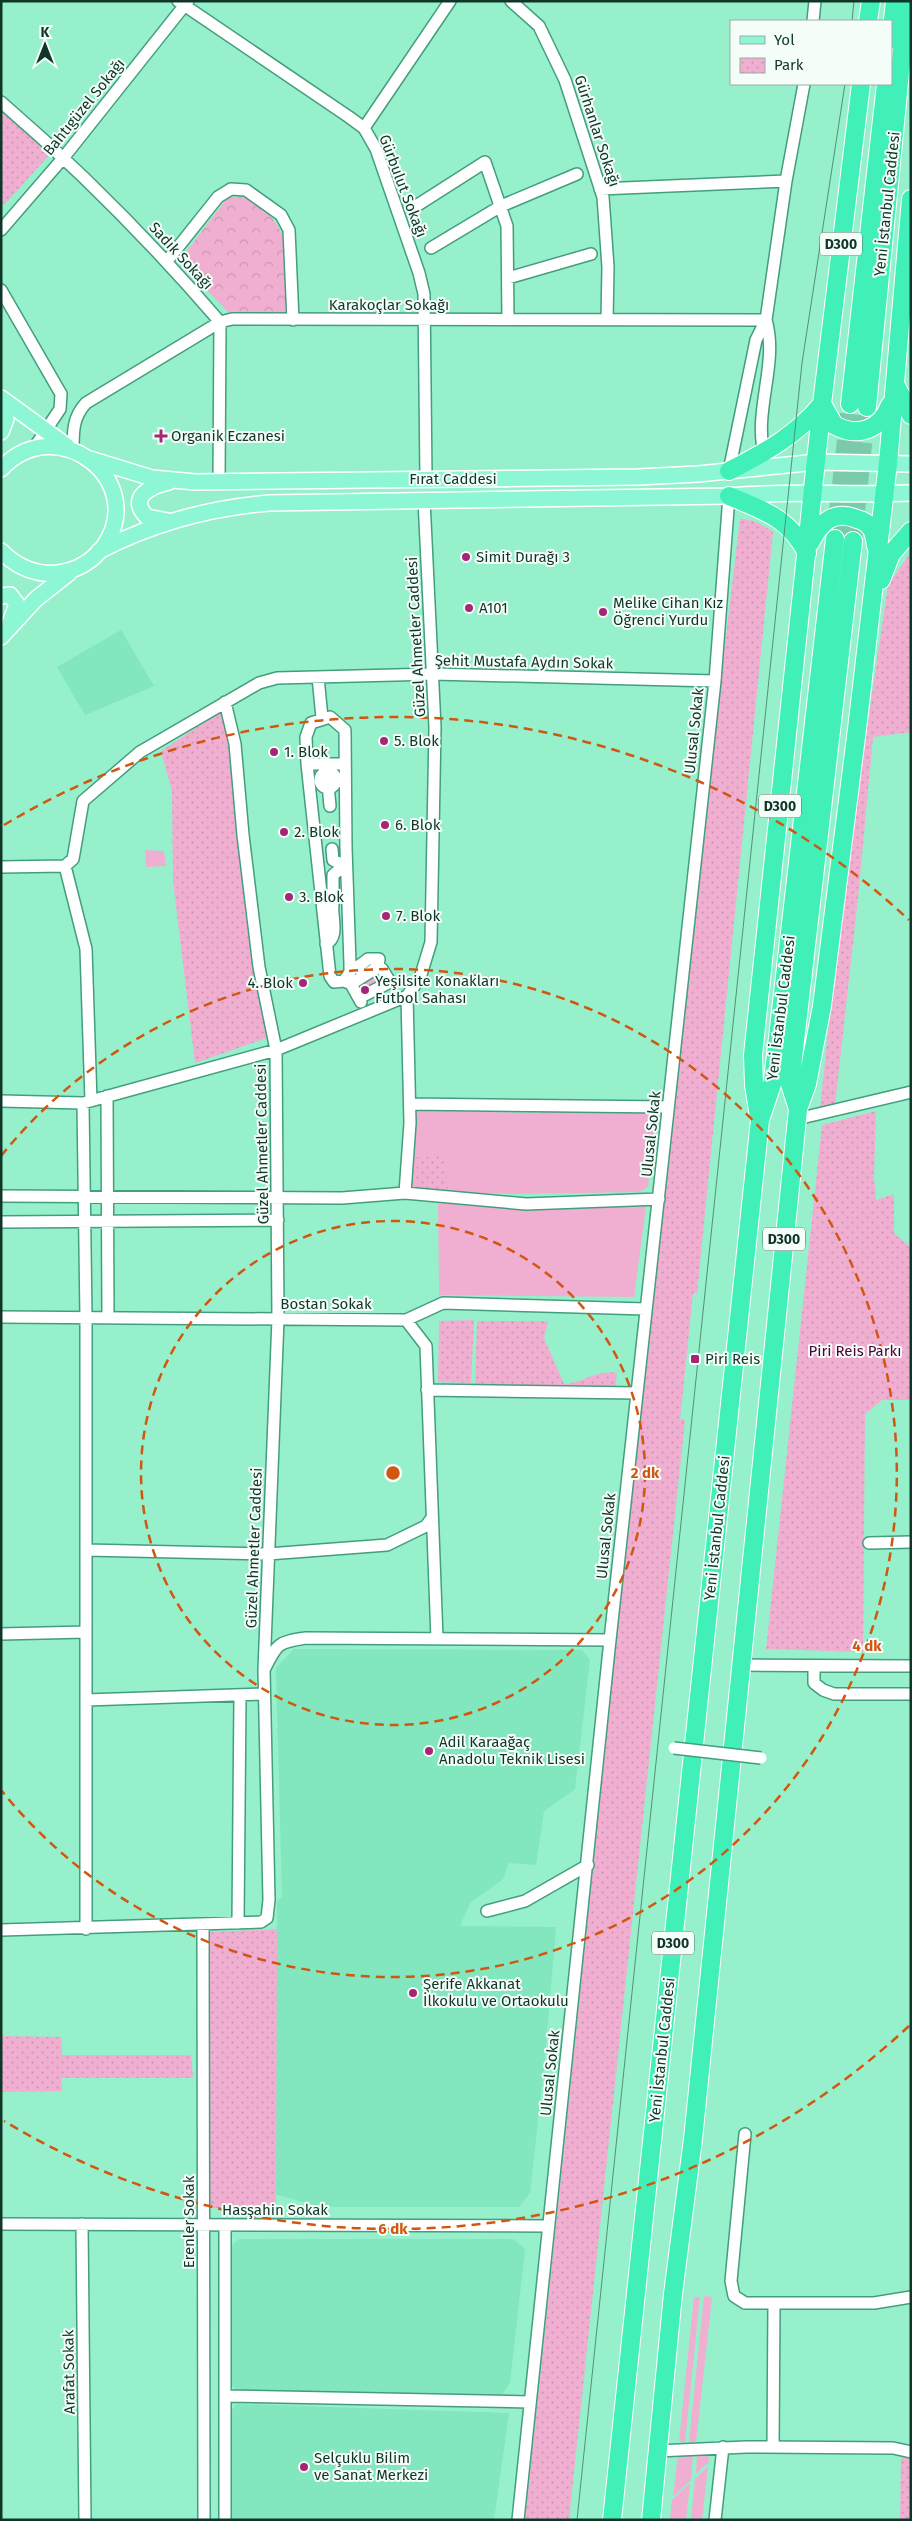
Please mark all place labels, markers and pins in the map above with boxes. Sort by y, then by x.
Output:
place label: Organik Eczanesi [171,427,285,445]
marker: Organik Eczanesi [155,430,167,442]
place label: Simit Durağı 3 [476,548,570,566]
marker: Simit Durağı 3 [460,551,472,563]
place label: Melike Cihan Kız Öğrenci Yurdu [613,594,724,629]
place label: A101 [479,599,508,617]
marker: A101 [463,602,475,614]
marker: Melike Cihan Kız Öğrenci Yurdu [597,606,609,618]
place label: 5. Blok [394,732,439,750]
marker: 5. Blok [378,735,390,747]
place label: 1. Blok [284,743,328,761]
marker: 1. Blok [268,746,280,758]
place label: 6. Blok [395,816,441,834]
marker: 6. Blok [379,819,391,831]
place label: 2. Blok [294,823,339,841]
marker: 2. Blok [278,826,290,838]
place label: 3. Blok [299,888,344,906]
marker: 3. Blok [283,891,295,903]
place label: 7. Blok [396,907,440,925]
marker: 7. Blok [380,910,392,922]
place label: Yeşilsite Konakları Futbol Sahası [375,972,499,1007]
place label: 4. Blok [248,974,293,992]
marker: 4. Blok [297,977,309,989]
marker: Yeşilsite Konakları Futbol Sahası [359,984,371,996]
place label: Piri Reis [705,1350,760,1368]
marker: Piri Reis [689,1353,701,1365]
centre of rings [384,1464,402,1482]
place label: Adil Karaağaç Anadolu Teknik Lisesi [439,1733,585,1768]
marker: Adil Karaağaç Anadolu Teknik Lisesi [423,1745,435,1757]
place label: Şerife Akkanat İlkokulu ve Ortaokulu [423,1975,569,2010]
marker: Şerife Akkanat İlkokulu ve Ortaokulu [407,1987,419,1999]
place label: Selçuklu Bilim ve Sanat Merkezi [314,2449,428,2484]
marker: Selçuklu Bilim ve Sanat Merkezi [298,2461,310,2473]

